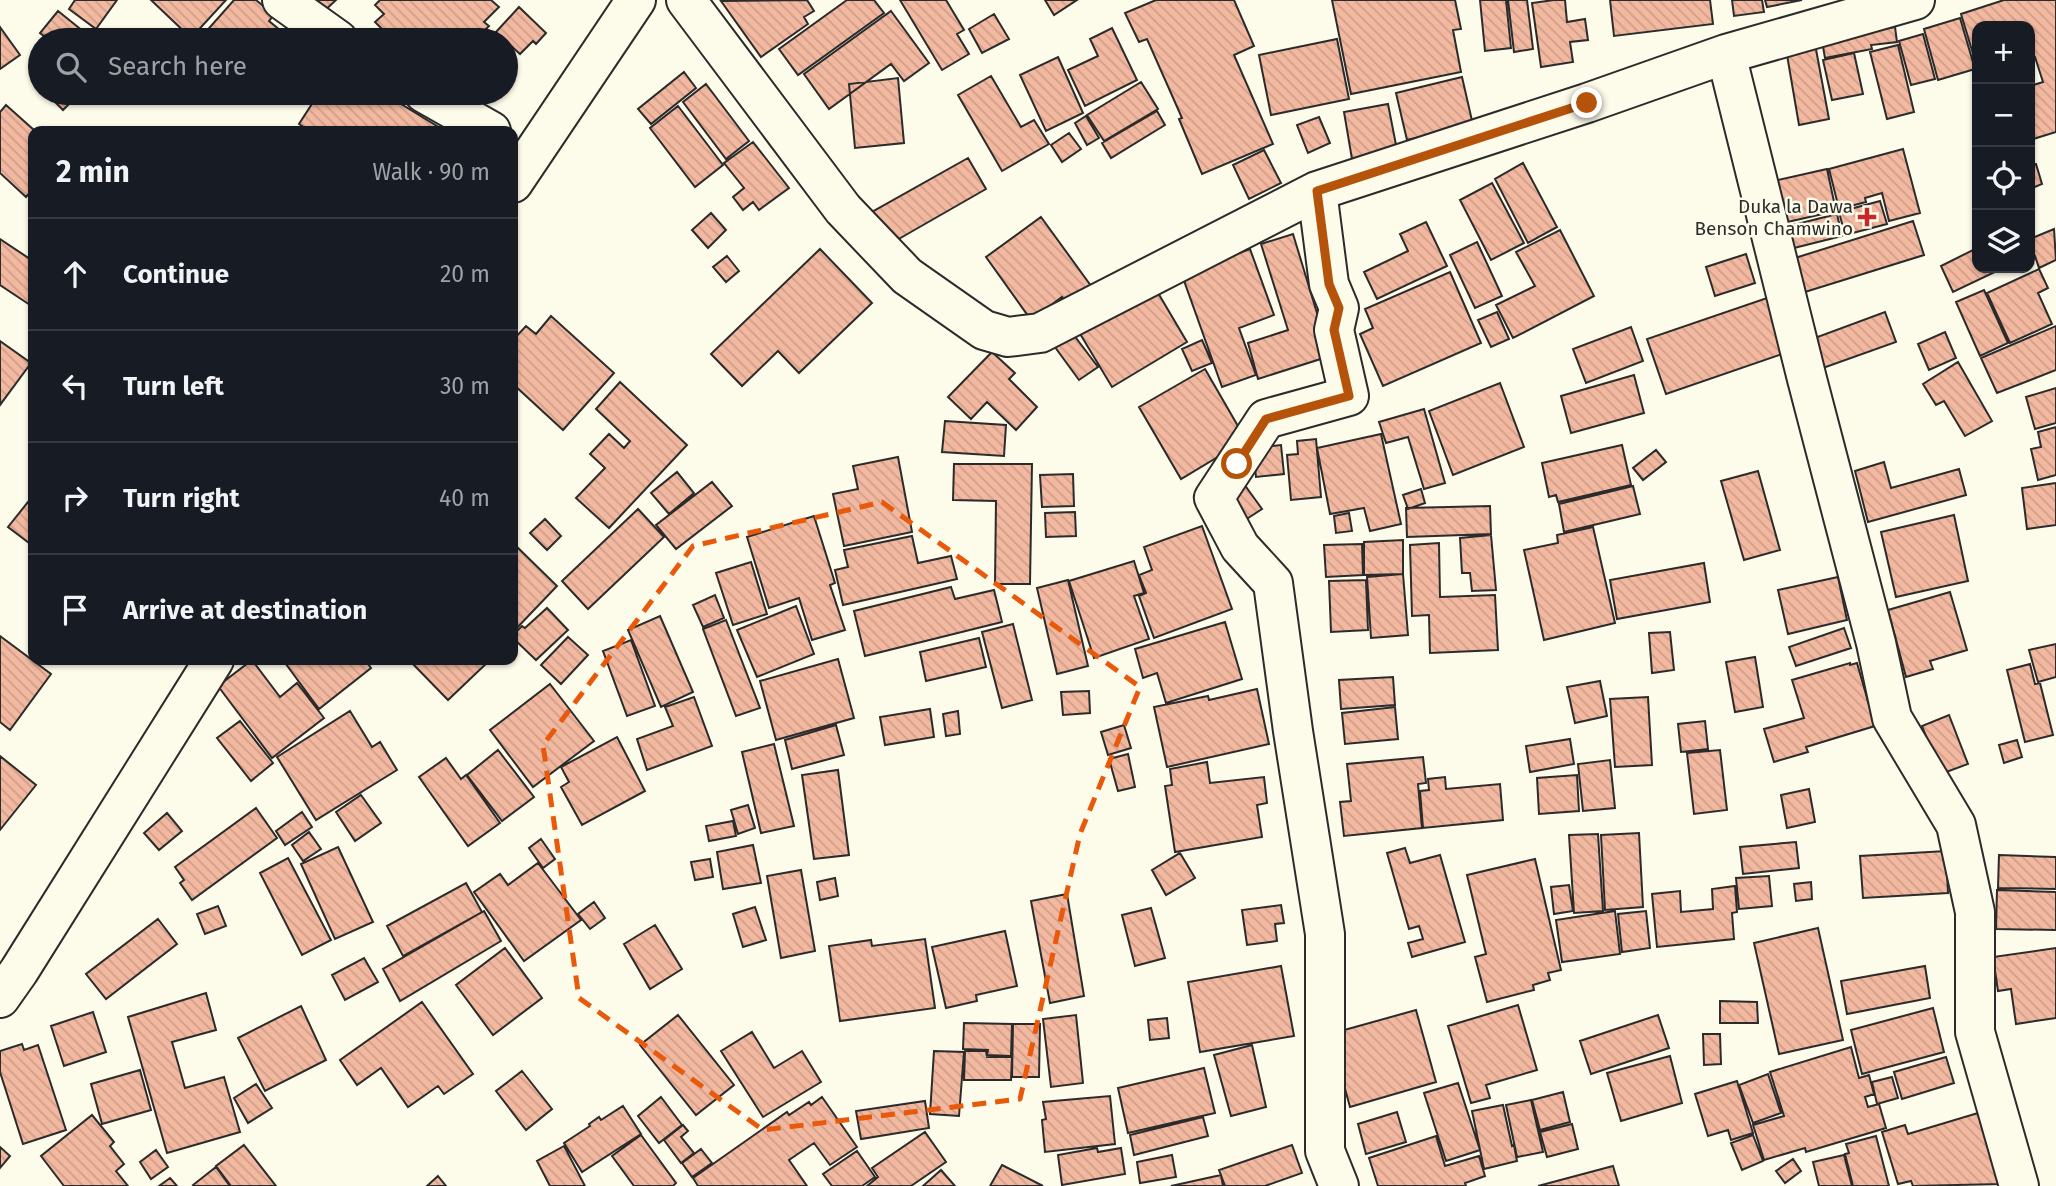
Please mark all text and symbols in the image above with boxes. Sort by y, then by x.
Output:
map controls [1972,21,2035,273]
button: + [1972,21,2035,84]
search box [28,28,518,105]
icon: search [52,48,90,86]
text: Search here [108,51,247,82]
button: − [1972,84,2035,147]
route end [1571,87,1602,118]
button: locate [1972,147,2035,210]
text: 2 min [56,154,130,190]
text: Walk · 90 m [372,158,490,186]
place label: Duka la Dawa Benson Chamwino [1694,195,1853,240]
marker: Duka la Dawa Benson Chamwino [1859,209,1875,225]
button: layers [1972,210,2035,273]
icon: ahead [56,255,94,293]
text: Continue [123,259,229,290]
text: 20 m [440,260,490,288]
icon: left [56,367,94,405]
text: Turn left [123,371,224,402]
text: 30 m [440,372,490,400]
route start [1221,448,1252,479]
icon: right [56,479,94,517]
text: Turn right [123,483,240,514]
text: 40 m [439,484,490,512]
icon: arrive [56,591,94,629]
text: Arrive at destination [123,595,367,626]

